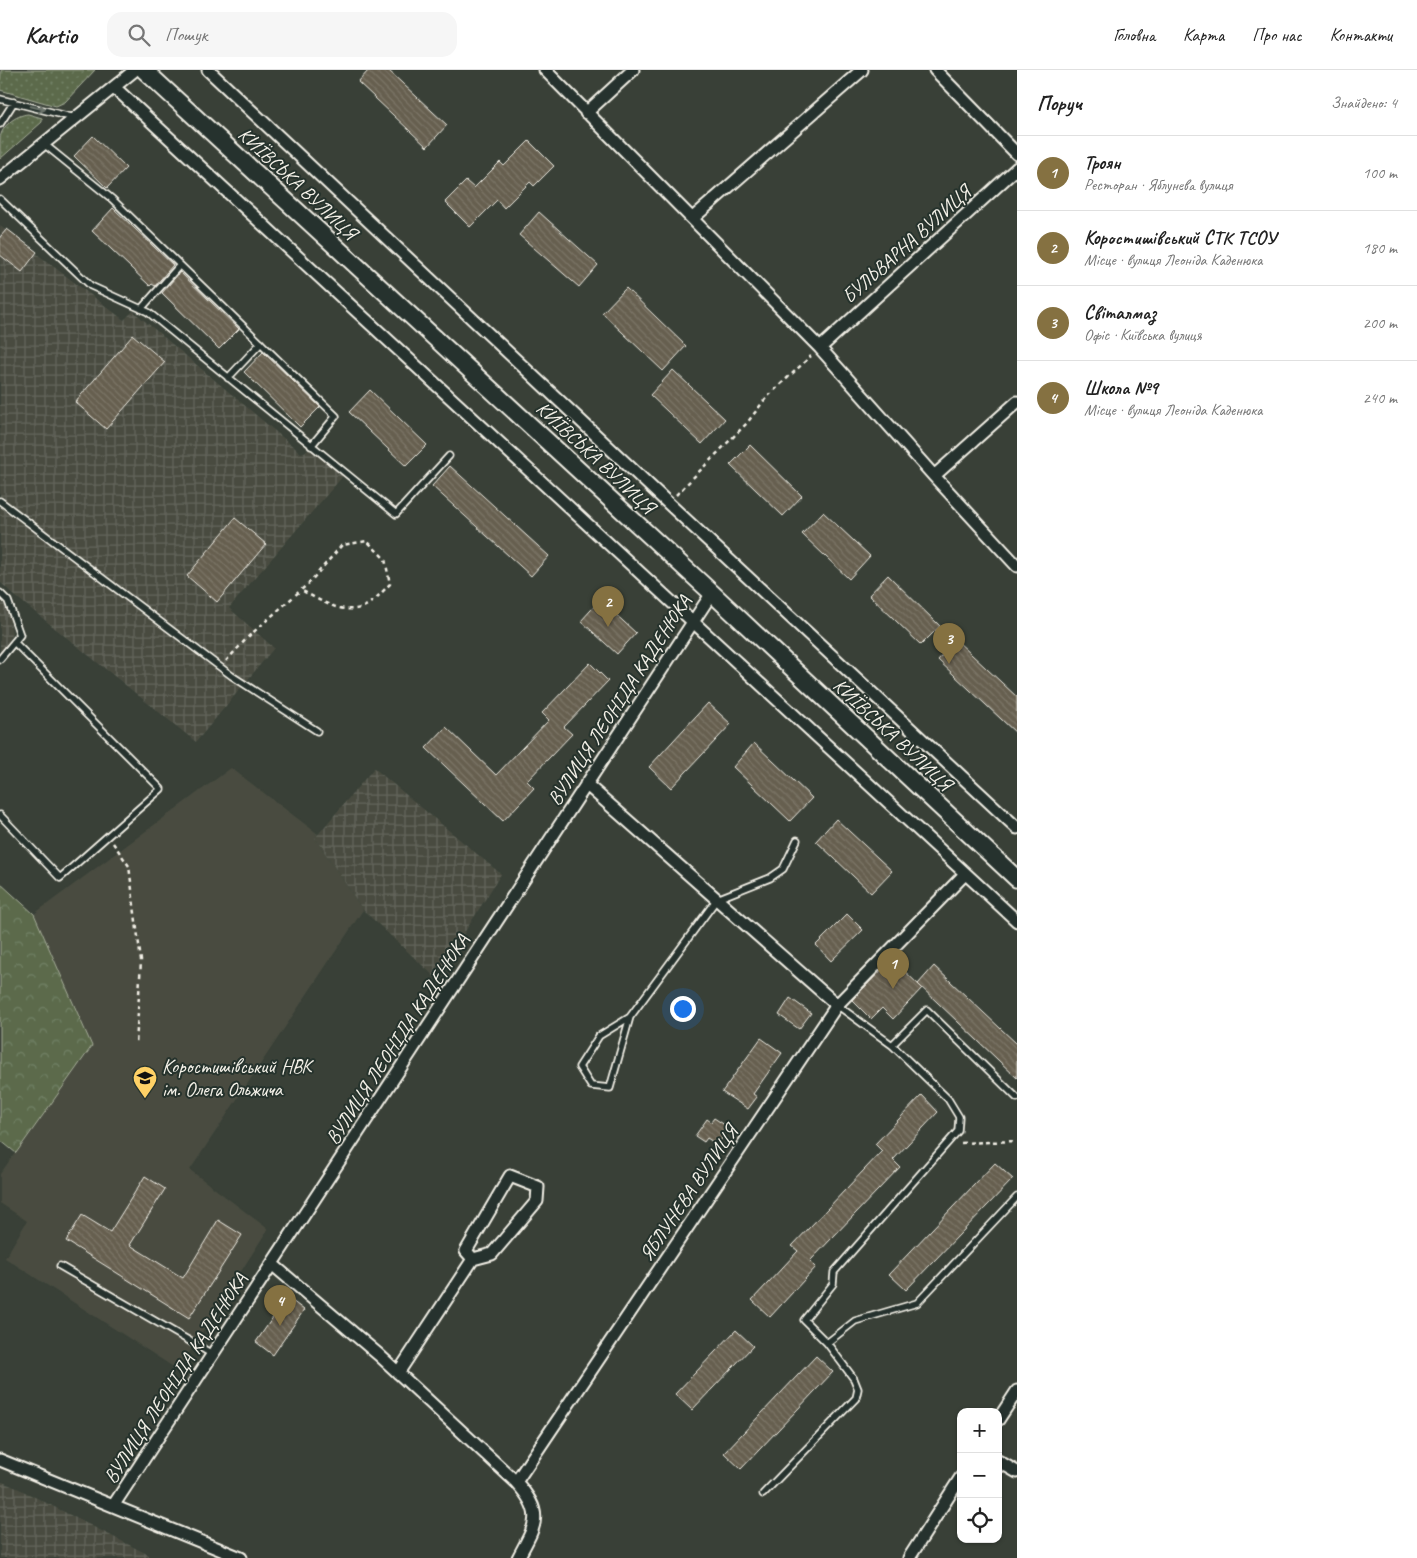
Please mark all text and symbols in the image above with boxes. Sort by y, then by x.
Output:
search box [107,12,457,57]
text: Kartio [25,20,77,50]
icon: search [125,21,153,49]
text: Пошук [165,23,207,47]
text: Головна [1113,24,1155,46]
text: Карта [1183,24,1224,46]
text: Про нас [1252,24,1302,46]
text: Контакти [1330,24,1392,46]
text: Поруч [1037,90,1082,116]
text: Знайдено: 4 [1331,93,1397,113]
one-way arrow [29,104,45,114]
street label: КИЇВСЬКА ВУЛИЦЯ [233,122,365,247]
text: Троян [1084,151,1120,175]
text: 1 [1049,163,1057,183]
text: 100 m [1363,163,1397,183]
text: Ресторан · Яблунева вулиця [1084,175,1233,195]
street label: БУЛЬВАРНА ВУЛИЦЯ [837,178,978,309]
text: Коростишівський СТК ТСОУ [1084,226,1277,250]
text: 2 [1049,238,1057,258]
text: 180 m [1363,238,1397,258]
text: Місце · вулиця Леоніда Каденюка [1084,250,1263,270]
text: Світалмаз [1084,301,1156,325]
text: 3 [1049,313,1057,333]
text: 200 m [1363,313,1397,333]
text: Офіс · Київська вулиця [1084,325,1201,345]
text: Школа №9 [1084,376,1158,400]
text: 4 [1049,388,1057,408]
text: 240 m [1363,388,1397,408]
street label: КИЇВСЬКА ВУЛИЦЯ [531,396,663,521]
text: Місце · вулиця Леоніда Каденюка [1084,400,1263,420]
pin: 2 [592,586,624,627]
street label: ВУЛИЦЯ ЛЕОНІДА КАДЕНЮКА [542,590,697,810]
pin: 3 [933,623,965,664]
street label: КИЇВСЬКА ВУЛИЦЯ [828,673,960,798]
street label: ВУЛИЦЯ ЛЕОНІДА КАДЕНЮКА [320,929,475,1149]
pin: 1 [877,948,909,989]
your location [670,996,696,1022]
place label: Коростишівський НВК ім. Олега Ольжича [162,1054,314,1102]
school or university icon: Коростишівський НВК ім. Олега Ольжича [132,1065,158,1099]
street label: ЯБЛУНЕВА ВУЛИЦЯ [634,1118,745,1266]
street label: ВУЛИЦЯ ЛЕОНІДА КАДЕНЮКА [98,1268,253,1488]
pin: 4 [264,1285,296,1326]
map controls [957,1408,1002,1543]
button: + [957,1408,1002,1453]
button: − [957,1453,1002,1498]
button: locate [957,1498,1002,1543]

